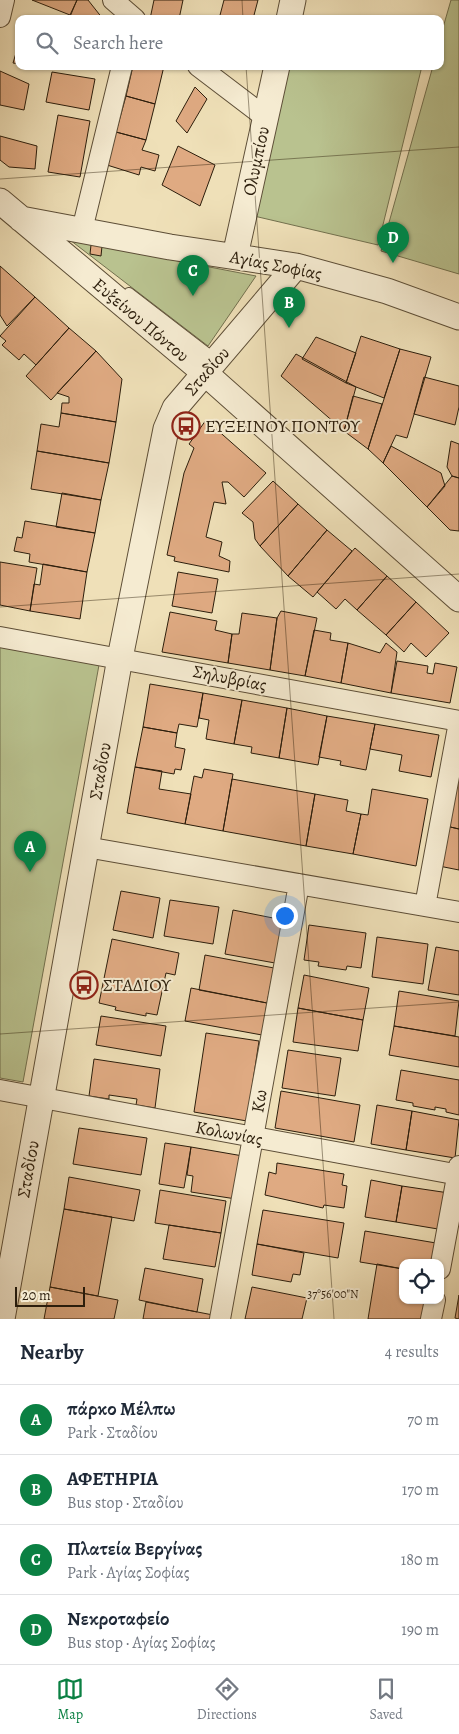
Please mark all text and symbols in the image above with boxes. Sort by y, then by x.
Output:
search box [15,15,444,70]
icon: search [33,29,61,57]
text: Search here [73,30,163,56]
street label: Ολυμπίου [237,124,275,198]
pin: D [377,222,409,263]
street label: Αγίας Σοφίας [227,244,324,286]
pin: C [177,255,209,296]
street label: Ευξείνου Πόντου [88,273,194,367]
pin: B [273,287,305,328]
street label: Σταδίου [179,341,235,401]
bus stop icon: ΕΥΞΕΙΝΟΥ ΠΟΝΤΟΥ [171,411,201,441]
place label: ΕΥΞΕΙΝΟΥ ΠΟΝΤΟΥ [205,414,361,438]
street label: Σηλυβρίας [191,659,269,697]
street label: Σταδίου [83,741,117,801]
pin: A [14,831,46,872]
your location [272,903,298,929]
bus stop icon: ΣΤΑΔΙΟΥ [69,970,99,1000]
place label: ΣΤΑΔΙΟΥ [103,973,172,997]
street label: Κω [245,1088,273,1114]
street label: Κολωνίας [193,1115,265,1151]
street label: Σταδίου [11,1139,45,1199]
map controls [399,1259,444,1304]
button: locate [399,1259,444,1304]
scale bar [15,1284,85,1307]
text: 20 m [22,1286,51,1305]
text: 37°56'00"N [307,1286,359,1302]
text: Nearby [20,1338,83,1366]
text: 4 results [385,1341,439,1363]
text: πάρκο Μέλπω [67,1396,176,1422]
text: A [31,1409,41,1431]
text: 70 m [407,1409,439,1431]
text: Park · Σταδίου [67,1422,158,1444]
text: ΑΦΕΤΗΡΙΑ [67,1466,158,1492]
text: B [31,1479,41,1501]
text: 170 m [402,1479,439,1501]
text: Bus stop · Σταδίου [67,1492,184,1514]
text: Πλατεία Βεργίνας [67,1536,202,1562]
text: C [31,1549,41,1571]
text: 180 m [401,1549,439,1571]
text: Park · Αγίας Σοφίας [67,1562,190,1584]
text: Νεκροταφείο [67,1606,170,1632]
text: D [30,1619,42,1641]
text: 190 m [401,1619,439,1641]
text: Bus stop · Αγίας Σοφίας [67,1632,215,1654]
tab: Map [56,1675,84,1724]
tab: Directions [197,1675,257,1724]
tab: Saved [370,1675,403,1724]

